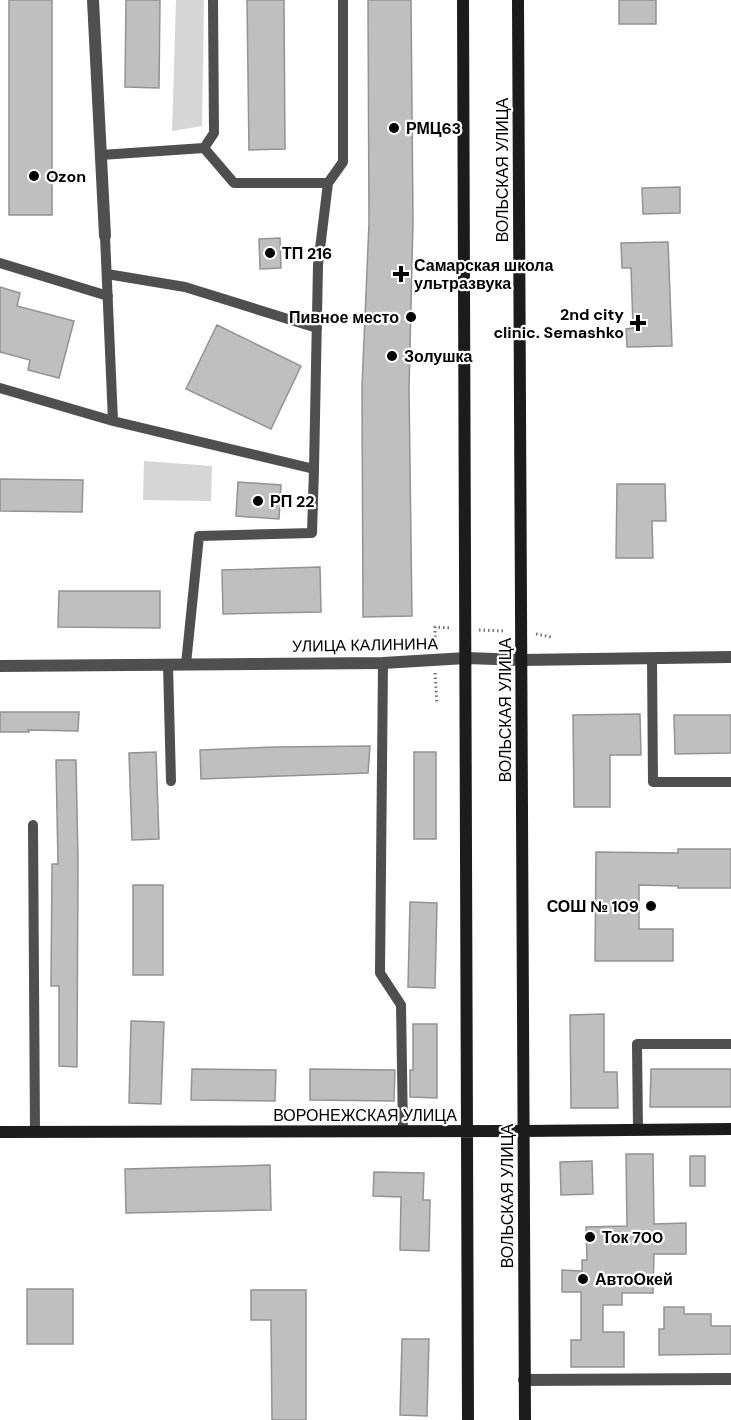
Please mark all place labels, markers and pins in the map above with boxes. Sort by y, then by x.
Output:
place label: РМЦ63 [406,118,461,139]
marker: РМЦ63 [387,121,401,135]
place label: Ozon [46,166,86,187]
marker: Ozon [27,169,41,183]
place label: ТП 216 [282,243,332,264]
marker: ТП 216 [263,246,277,260]
place label: Самарская школа ультразвука [414,255,554,294]
marker: Самарская школа ультразвука [392,265,410,283]
place label: 2nd city clinic. Semashko [493,304,624,343]
place label: Пивное место [289,307,399,328]
marker: Пивное место [404,310,418,324]
marker: 2nd city clinic. Semashko [629,314,647,332]
place label: Золушка [404,346,473,367]
marker: Золушка [385,349,399,363]
place label: РП 22 [270,491,314,512]
marker: РП 22 [251,494,265,508]
place label: СОШ № 109 [547,896,639,917]
marker: СОШ № 109 [644,899,658,913]
place label: Ток 700 [602,1227,663,1248]
marker: Ток 700 [583,1230,597,1244]
place label: АвтоОкей [595,1269,673,1290]
marker: АвтоОкей [576,1272,590,1286]

